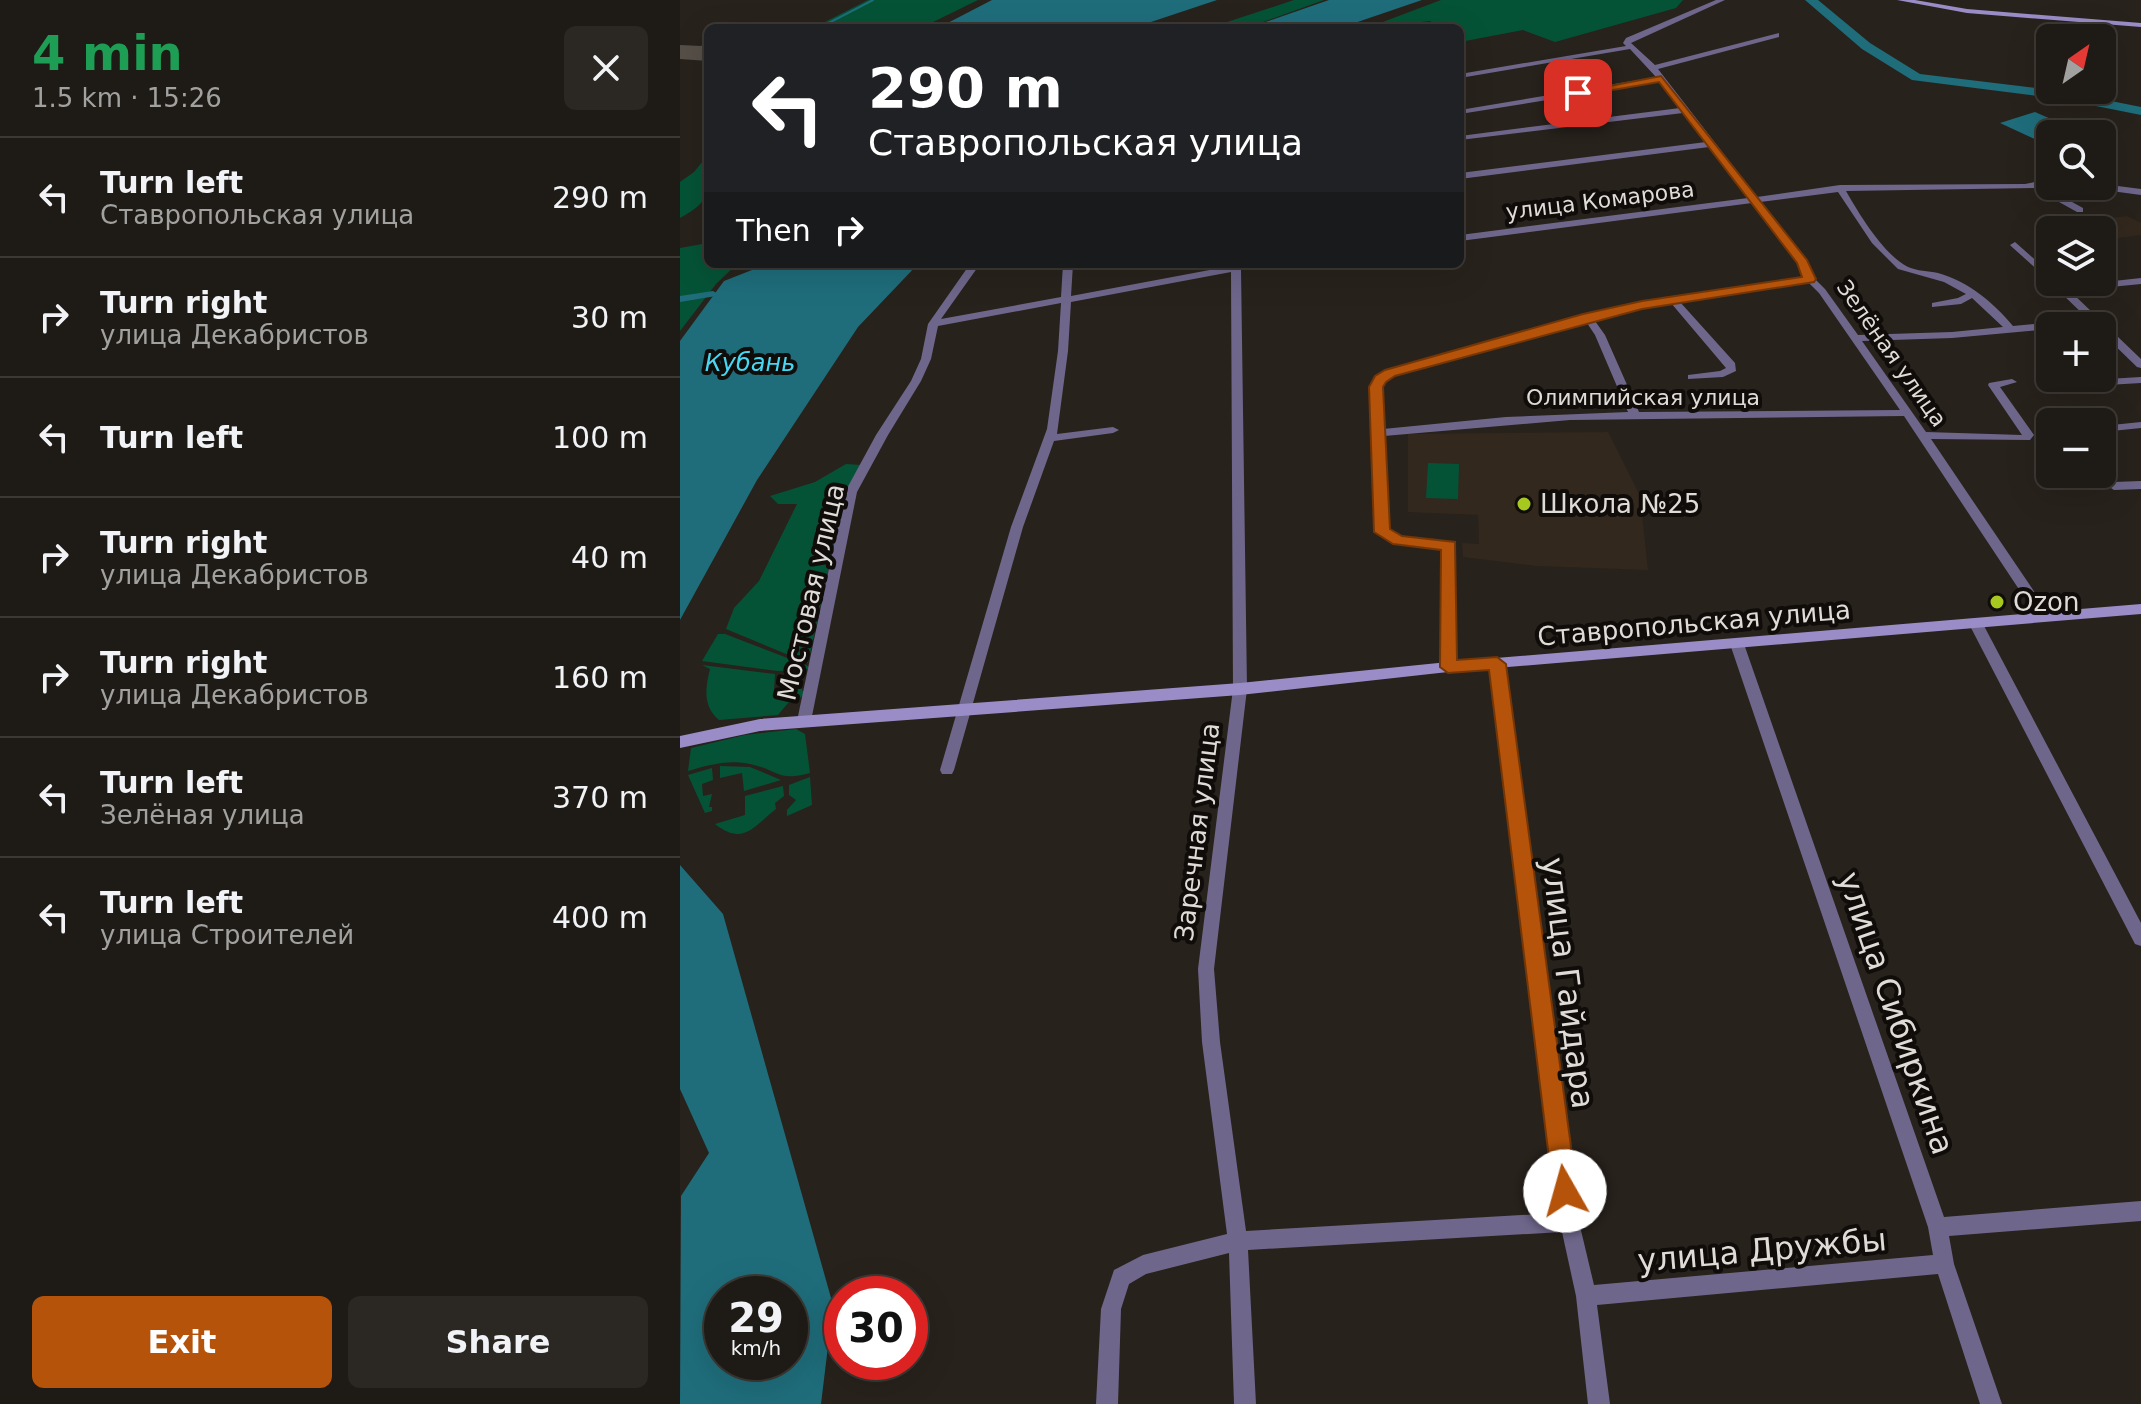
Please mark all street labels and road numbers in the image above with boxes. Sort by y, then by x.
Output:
street label: улица Комарова [1504,177,1696,224]
street label: Зелёная улица [1832,275,1951,431]
street label: Олимпийская улица [1526,385,1760,410]
street label: Мостовая улица [771,481,851,703]
street label: Ставропольская улица [1536,594,1852,652]
street label: Заречная улица [1169,721,1225,943]
street label: улица Гайдара [1534,855,1602,1111]
street label: улица Сибиркина [1830,867,1962,1159]
street label: улица Дружбы [1636,1220,1888,1280]

